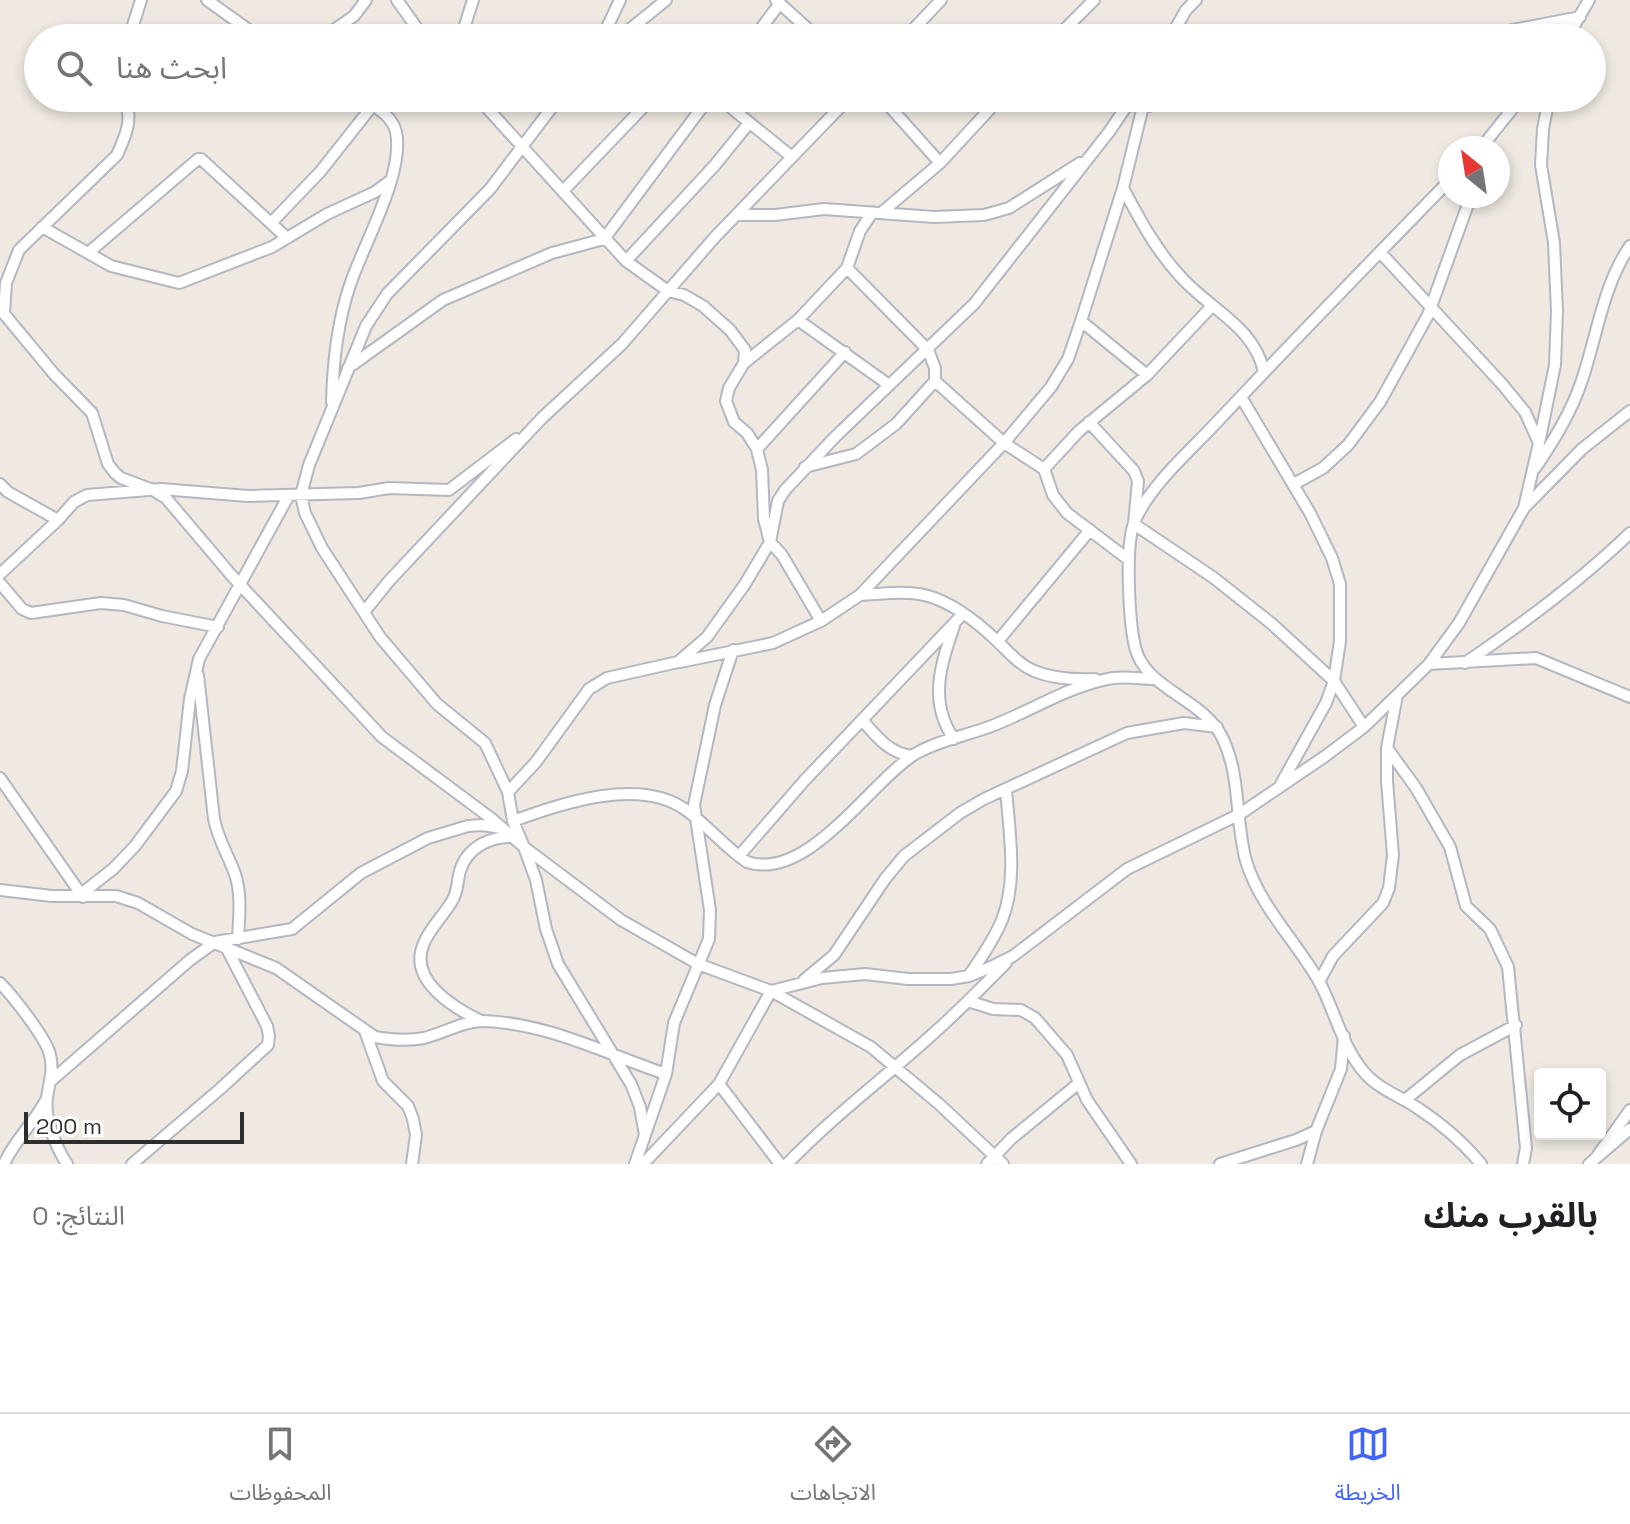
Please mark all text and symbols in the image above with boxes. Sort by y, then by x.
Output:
search box [24,24,1606,112]
icon: search [52,46,96,90]
text: ابحث هنا [116,48,227,87]
north arrow [1438,136,1510,208]
map controls [1534,1068,1606,1140]
button: locate [1534,1068,1606,1140]
scale bar [24,1108,244,1144]
text: 200 m [36,1112,102,1140]
text: بالقرب منك [1424,1194,1598,1237]
text: النتائج: 0 [32,1199,125,1233]
tab: المحفوظات [229,1422,331,1516]
tab: الاتجاهات [790,1422,876,1516]
tab: الخريطة [1335,1422,1401,1516]

